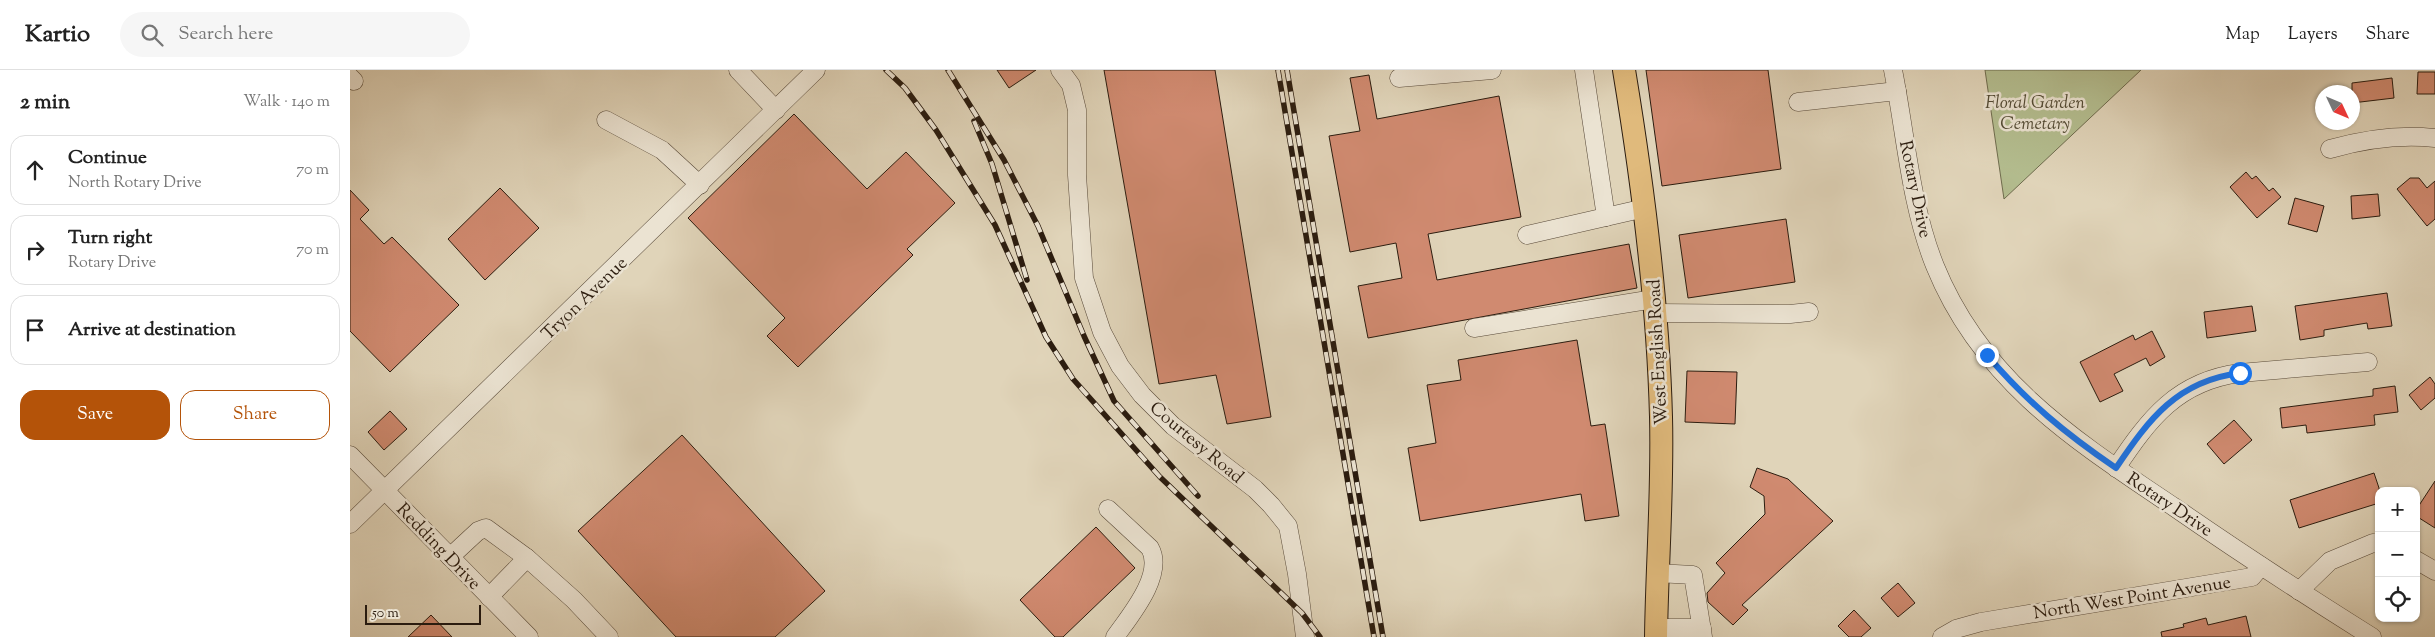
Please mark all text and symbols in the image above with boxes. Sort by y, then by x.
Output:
search box [120,12,470,57]
text: Kartio [25,18,90,52]
icon: search [138,21,166,49]
text: Search here [178,21,273,48]
text: Map [2225,22,2260,48]
text: Layers [2288,22,2338,48]
text: Share [2366,22,2410,48]
north arrow [2315,85,2360,130]
text: 2 min [20,88,70,118]
text: Walk · 140 m [243,91,330,114]
park label: Floral Garden Cemetary [1985,91,2085,138]
street label: Rotary Drive [1891,138,1937,241]
text: Continue [68,145,147,172]
icon: ahead [21,156,49,184]
text: 70 m [296,159,329,182]
text: North Rotary Drive [68,172,202,195]
text: Turn right [68,225,152,252]
icon: right [21,236,49,264]
text: 70 m [296,239,329,262]
text: Rotary Drive [68,252,156,275]
street label: Tryon Avenue [536,252,634,347]
street label: West English Road [1642,278,1676,425]
icon: arrive [21,316,49,344]
text: Arrive at destination [68,317,236,344]
route end [1976,344,1999,367]
route start [2229,362,2252,385]
button: Save [20,390,170,440]
button: Share [180,390,330,440]
street label: Courtesy Road [1143,396,1248,491]
street label: Rotary Drive [2120,467,2217,544]
map controls [2375,487,2420,622]
button: + [2375,487,2420,532]
street label: Redding Drive [389,498,486,597]
button: − [2375,532,2420,577]
street label: North West Point Avenue [2032,571,2233,627]
button: locate [2375,577,2420,622]
scale bar [365,602,481,625]
text: 50 m [372,604,399,624]

